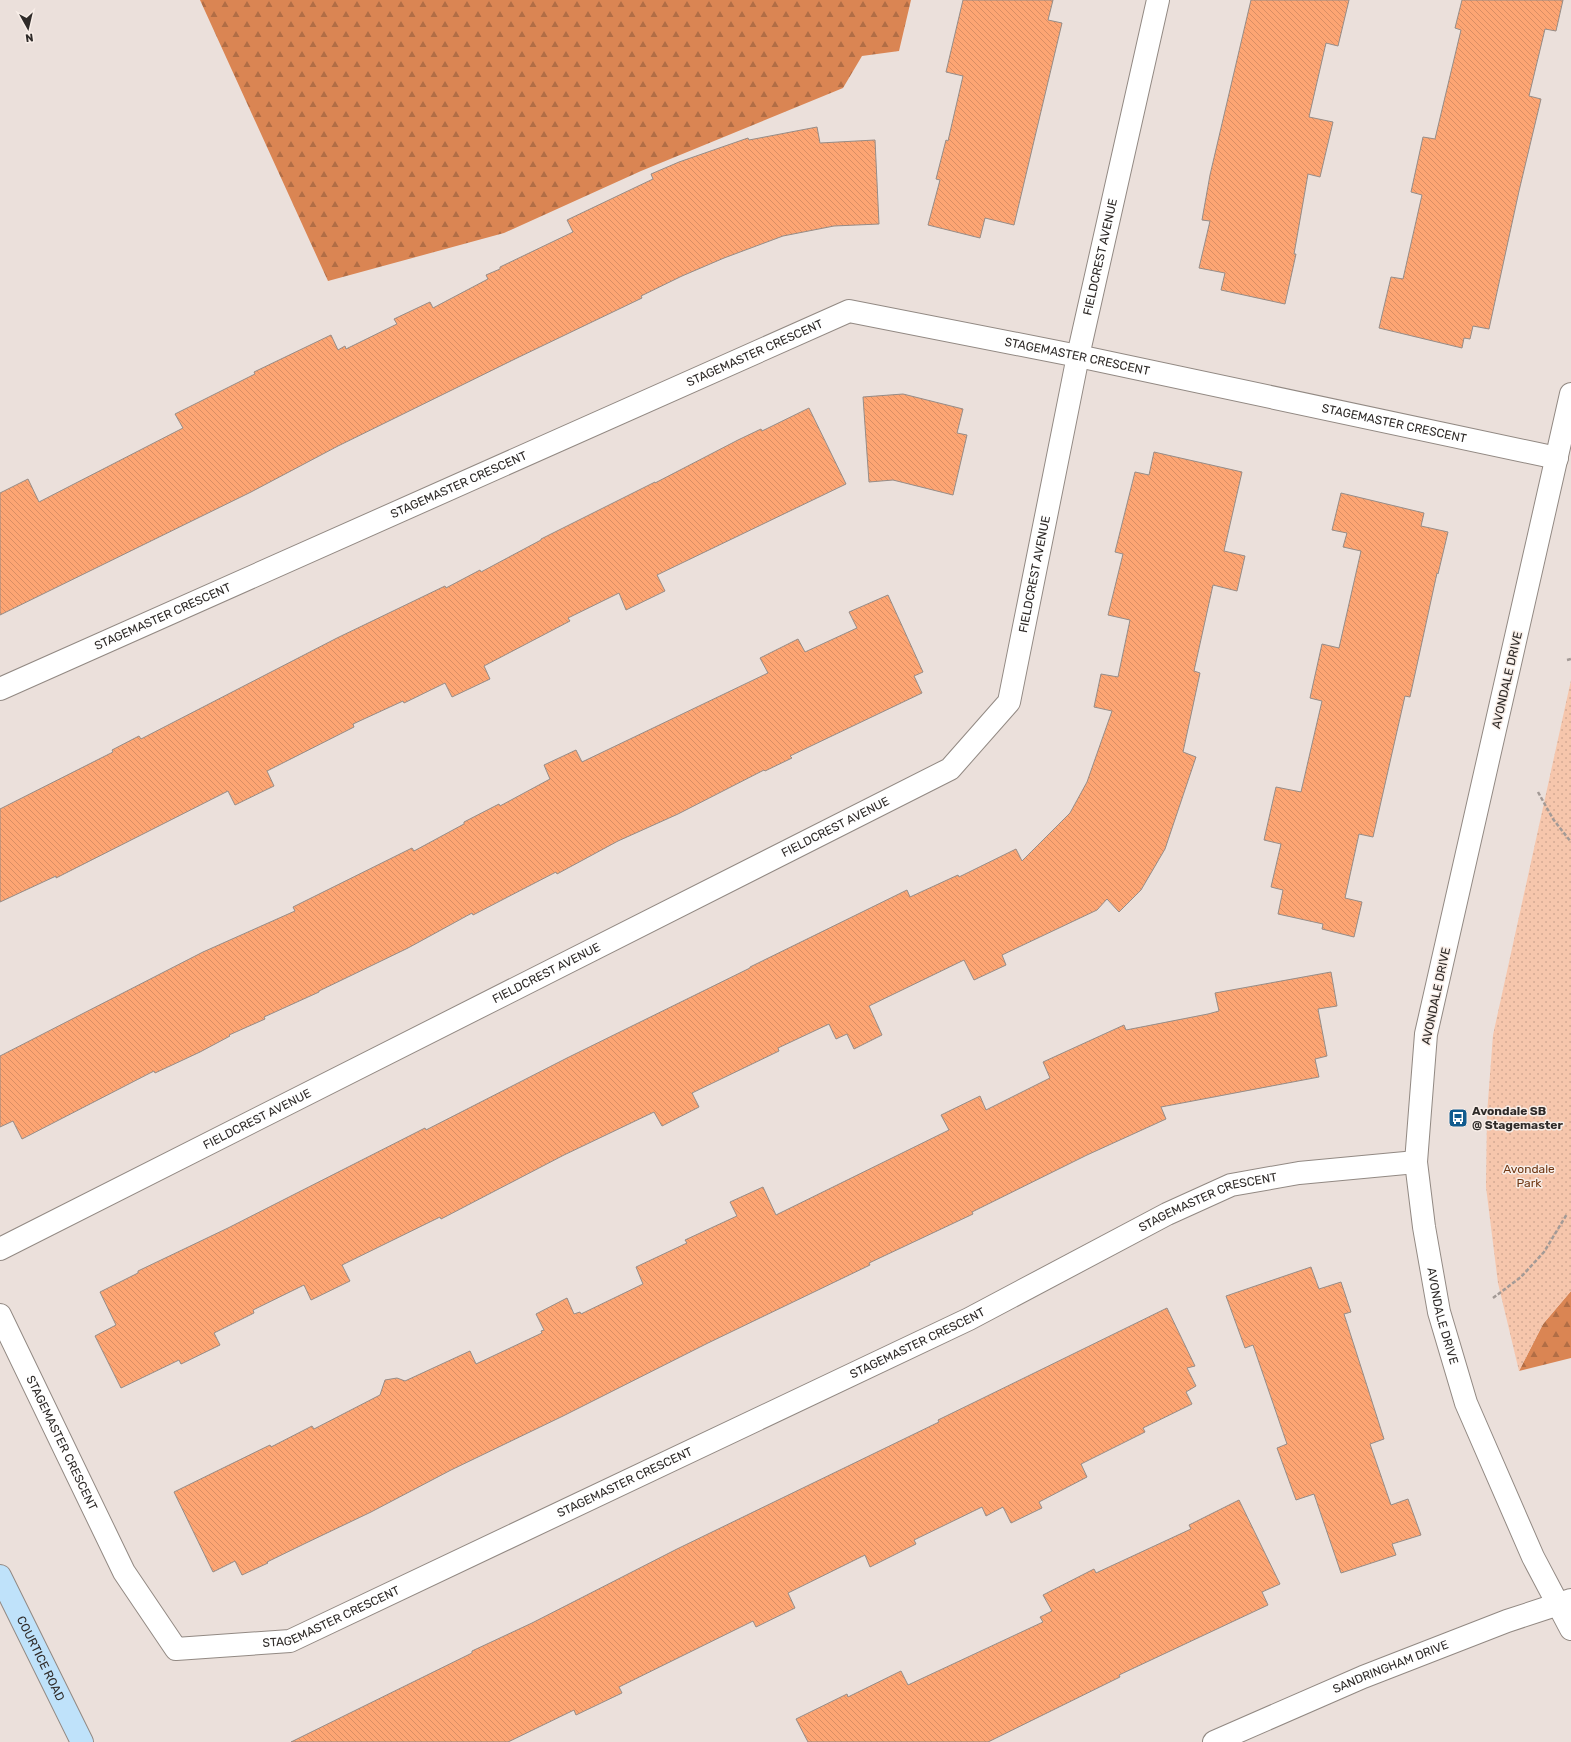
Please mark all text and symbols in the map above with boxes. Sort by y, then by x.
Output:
north arrow [8,8,48,48]
text: N [24,30,34,44]
street label: FIELDCREST AVENUE [1080,197,1120,317]
street label: STAGEMASTER CRESCENT [684,317,825,390]
street label: STAGEMASTER CRESCENT [1003,335,1151,378]
street label: STAGEMASTER CRESCENT [1320,401,1468,446]
street label: STAGEMASTER CRESCENT [388,448,529,521]
street label: FIELDCREST AVENUE [1016,514,1053,634]
street label: STAGEMASTER CRESCENT [92,580,233,653]
street label: AVONDALE DRIVE [1489,630,1525,730]
street label: FIELDCREST AVENUE [779,794,892,860]
street label: FIELDCREST AVENUE [490,940,603,1006]
street label: AVONDALE DRIVE [1419,946,1453,1046]
street label: FIELDCREST AVENUE [201,1086,313,1152]
place label: Avondale SB @ Stagemaster [1472,1104,1563,1132]
bus stop icon: Avondale SB @ Stagemaster [1447,1107,1469,1129]
park label: Avondale Park [1503,1162,1555,1190]
street label: STAGEMASTER CRESCENT [1136,1170,1278,1235]
street label: AVONDALE DRIVE [1424,1266,1461,1366]
street label: STAGEMASTER CRESCENT [848,1305,987,1381]
street label: STAGEMASTER CRESCENT [23,1373,100,1513]
street label: STAGEMASTER CRESCENT [555,1444,695,1520]
street label: STAGEMASTER CRESCENT [262,1583,402,1650]
street label: COURTICE ROAD [14,1614,68,1703]
street label: SANDRINGHAM DRIVE [1331,1637,1450,1696]

